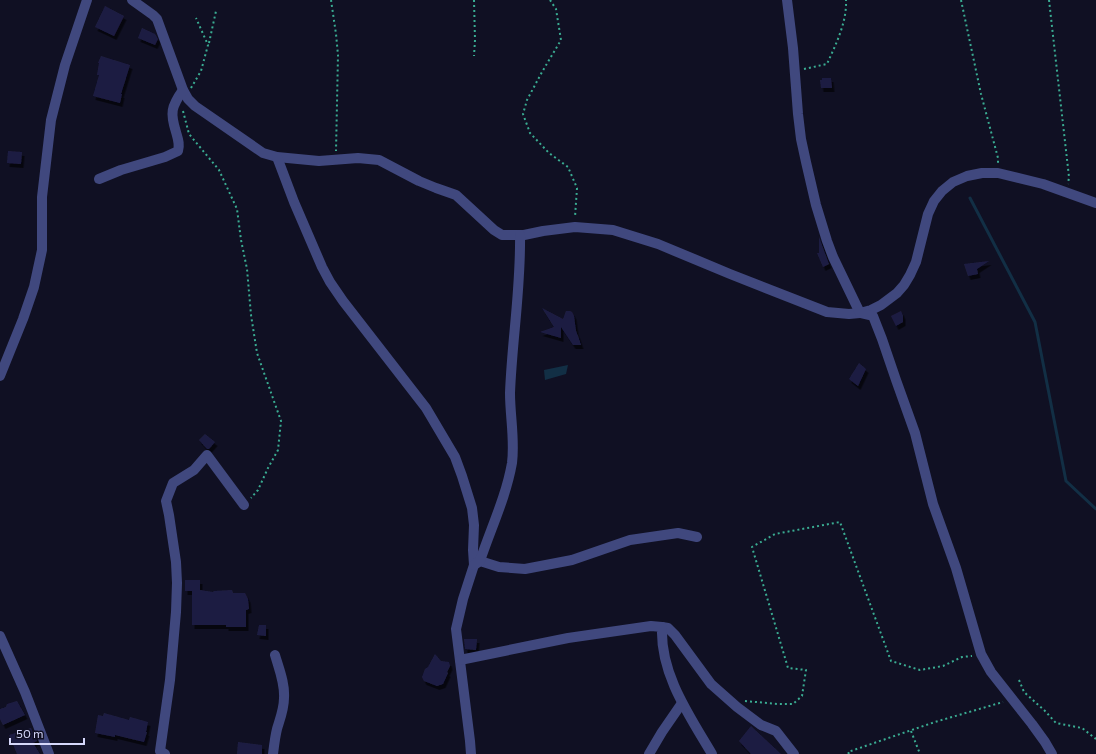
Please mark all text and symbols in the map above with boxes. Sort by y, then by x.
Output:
scale bar [10,720,84,746]
text: 50 m [16,726,44,740]

